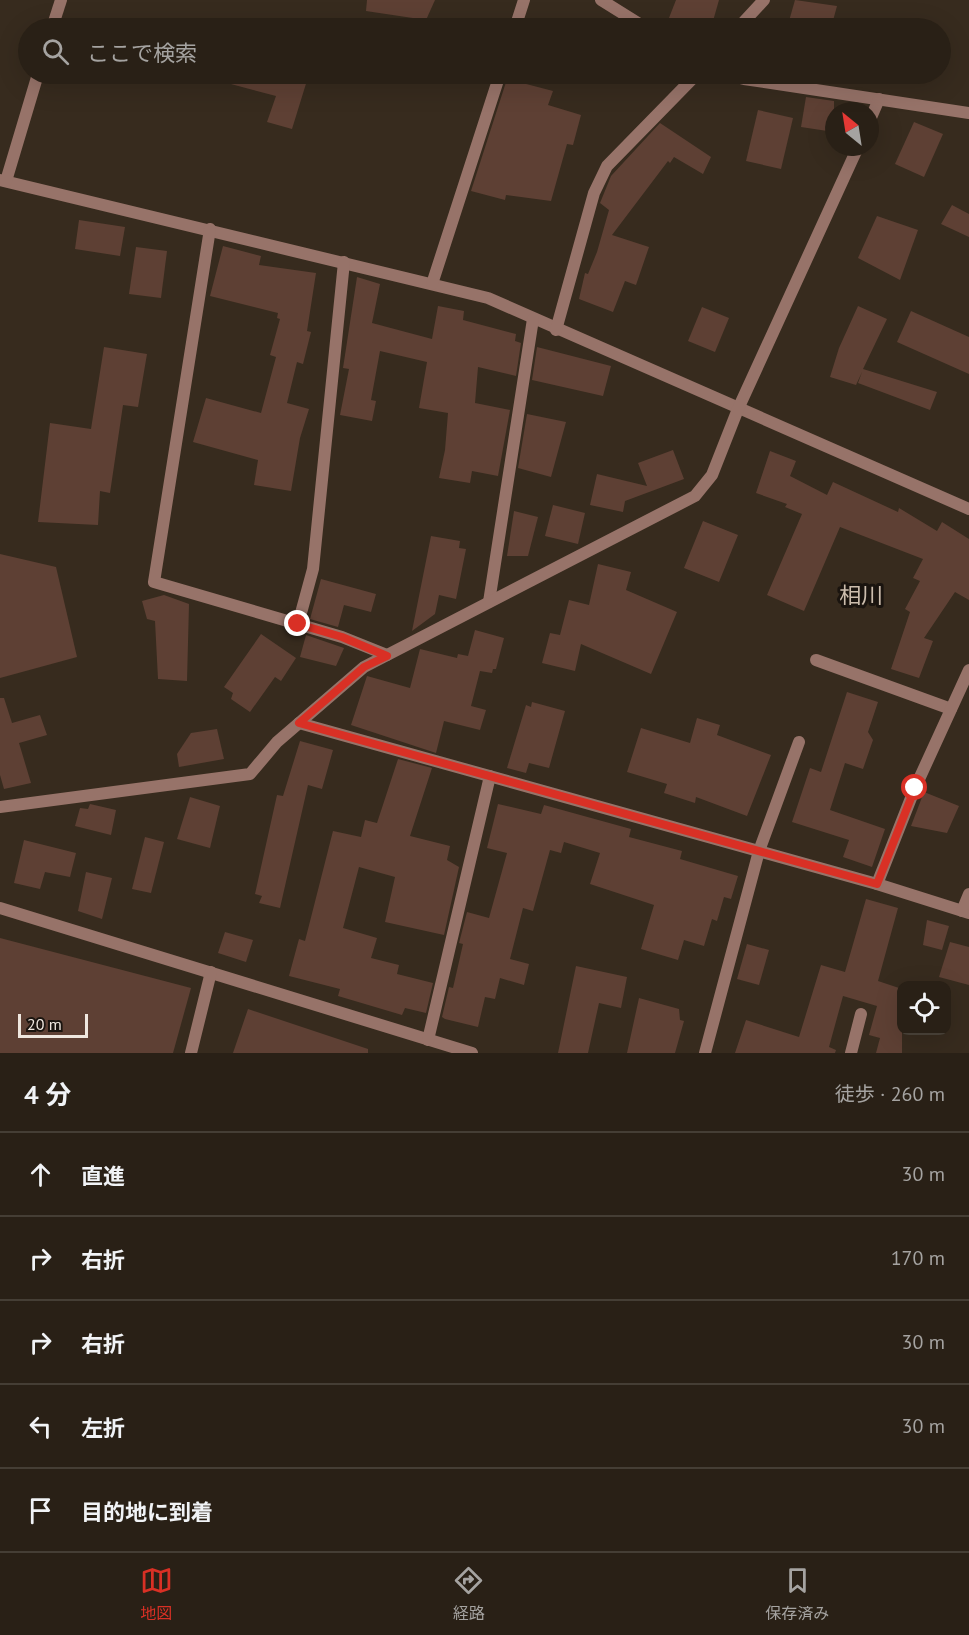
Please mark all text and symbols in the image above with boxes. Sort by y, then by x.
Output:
search box [18,18,951,84]
icon: search [39,35,72,68]
text: ここで検索 [87,39,197,67]
north arrow [825,102,879,156]
district label: 相川 [839,581,883,609]
route end [284,610,310,636]
route start [901,774,927,800]
map controls [897,981,951,1035]
button: locate [897,981,951,1035]
scale bar [18,1011,88,1038]
text: 20 m [27,1014,62,1034]
text: 4 分 [24,1078,71,1111]
text: 徒歩 · 260 m [835,1081,945,1107]
icon: ahead [24,1158,57,1191]
text: 30 m [902,1161,945,1187]
text: 直進 [81,1162,125,1190]
icon: right [24,1242,57,1275]
text: 170 m [891,1245,945,1271]
text: 右折 [81,1246,125,1274]
icon: right [24,1326,57,1359]
text: 30 m [902,1329,945,1355]
text: 右折 [81,1330,125,1358]
icon: left [24,1410,57,1443]
text: 30 m [902,1413,945,1439]
text: 左折 [81,1414,125,1442]
icon: arrive [24,1494,57,1527]
text: 目的地に到着 [81,1498,213,1526]
tab: 地図 [140,1564,173,1624]
tab: 経路 [452,1564,485,1624]
tab: 保存済み [765,1564,829,1624]

